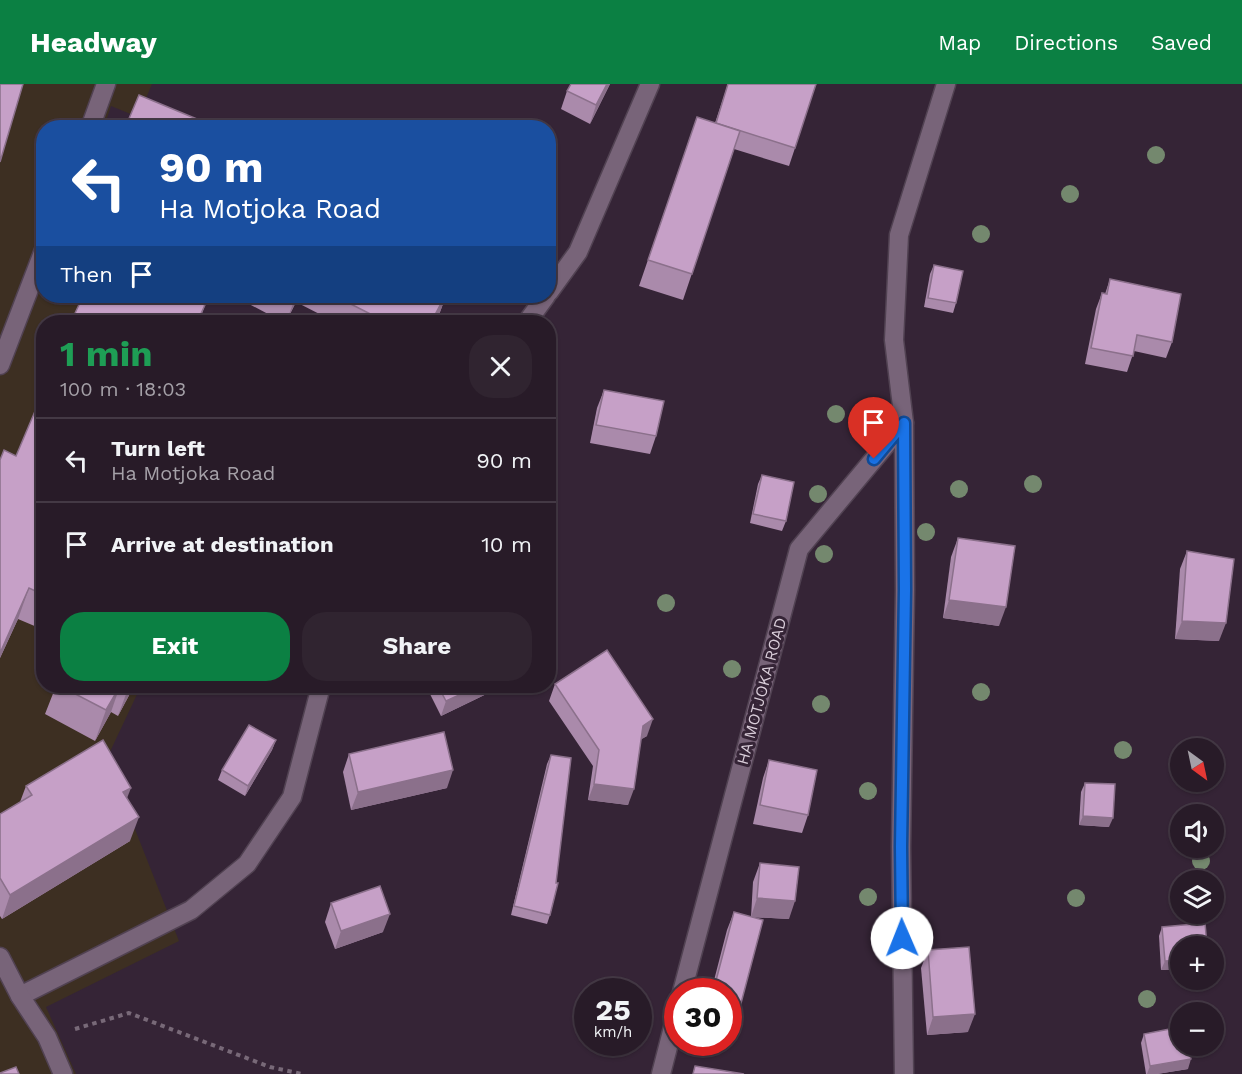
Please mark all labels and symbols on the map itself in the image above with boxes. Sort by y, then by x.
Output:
pin [848,397,899,459]
street label: HA MOTJOKA ROAD [733,615,790,767]
north arrow [1170,738,1224,792]
position arrow [870,906,934,970]
speed limit sign: 30 [664,978,742,1056]

